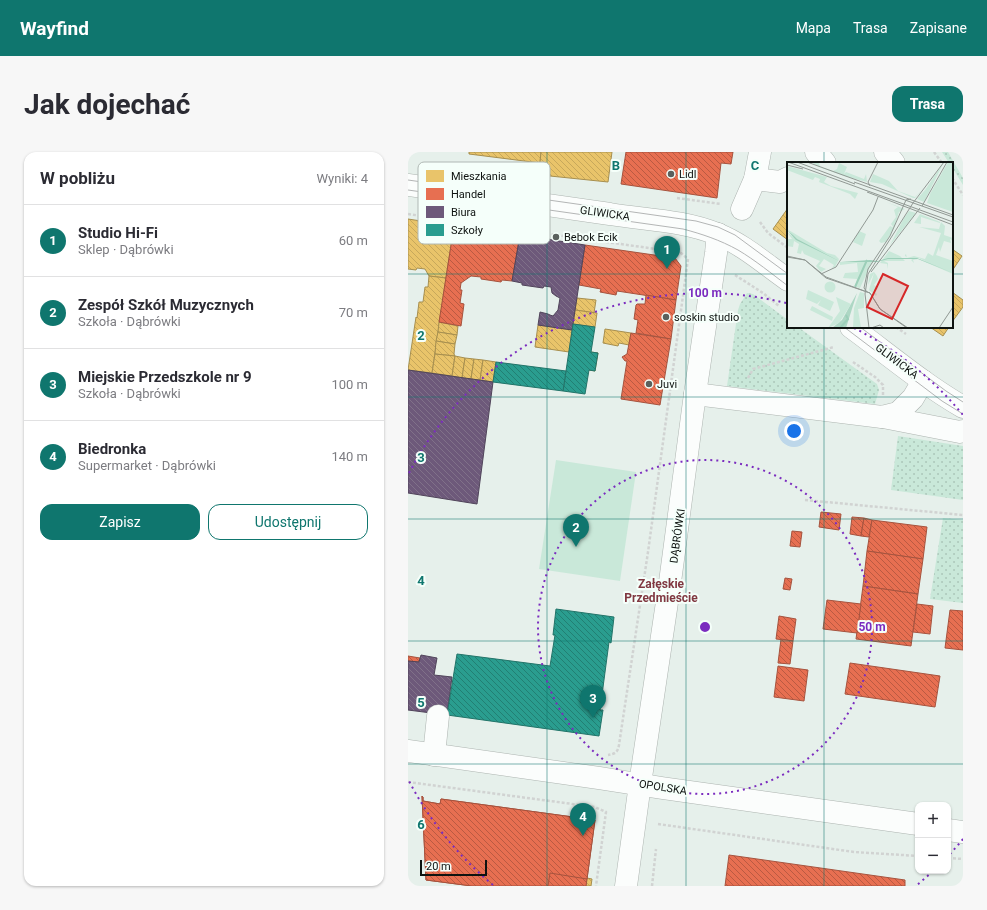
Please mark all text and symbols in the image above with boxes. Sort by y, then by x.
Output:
text: Wayfind [20,17,89,40]
text: Mapa [796,20,831,36]
text: Trasa [853,20,888,36]
text: Zapisane [910,20,967,36]
button: Trasa [892,86,963,122]
text: Jak dojechać [24,88,190,121]
text: B [612,158,620,173]
text: C [751,158,760,173]
legend [418,162,550,244]
inset map [787,162,953,328]
text: W pobliżu [40,168,115,188]
place label: Lidl [679,168,696,181]
marker: Lidl [666,169,676,179]
text: Mieszkania [451,170,507,183]
text: Wyniki: 4 [317,171,368,186]
text: Handel [451,188,486,201]
street label: GLIWICKA [579,204,632,224]
text: Biura [451,206,476,219]
text: Studio Hi-Fi [78,224,158,242]
text: Szkoły [451,224,484,237]
place label: Bebok Ecik [564,231,618,244]
marker: Bebok Ecik [551,232,561,242]
text: 1 [49,233,57,248]
text: 60 m [339,233,368,248]
pin: 1 [654,236,680,269]
text: Sklep · Dąbrówki [78,242,174,257]
text: 100 m [688,286,722,300]
text: Zespół Szkół Muzycznych [78,296,254,314]
text: 2 [49,305,57,320]
text: 70 m [339,305,368,320]
place label: soskin studio [674,311,739,324]
marker: soskin studio [661,312,671,322]
text: Szkoła · Dąbrówki [78,314,181,329]
text: 2 [417,328,425,343]
street label: GLIWICKA [873,341,921,382]
text: Miejskie Przedszkole nr 9 [78,368,252,386]
text: 3 [49,377,57,392]
text: 100 m [331,377,368,392]
place label: Juvi [657,378,677,391]
marker: Juvi [644,379,654,389]
text: Szkoła · Dąbrówki [78,386,181,401]
your location [784,421,804,441]
text: Biedronka [78,440,146,458]
text: 4 [49,449,57,464]
text: 140 m [331,449,368,464]
text: 3 [417,450,425,465]
text: Supermarket · Dąbrówki [78,458,216,473]
button: Zapisz [40,504,200,540]
button: Udostępnij [208,504,368,540]
street label: DĄBRÓWKI [667,508,688,564]
pin: 2 [563,514,589,547]
text: 4 [417,573,425,588]
district label: Załęskie Przedmieście [624,577,698,605]
centre of rings [698,620,712,634]
text: 50 m [858,620,886,634]
pin: 3 [580,685,606,718]
text: 5 [417,695,425,710]
street label: OPOLSKA [638,777,689,798]
map controls [915,802,951,874]
button: + [915,802,951,838]
pin: 4 [570,803,596,836]
text: 6 [417,817,425,832]
button: − [915,838,951,874]
scale bar [420,858,487,877]
text: 20 m [426,860,451,873]

